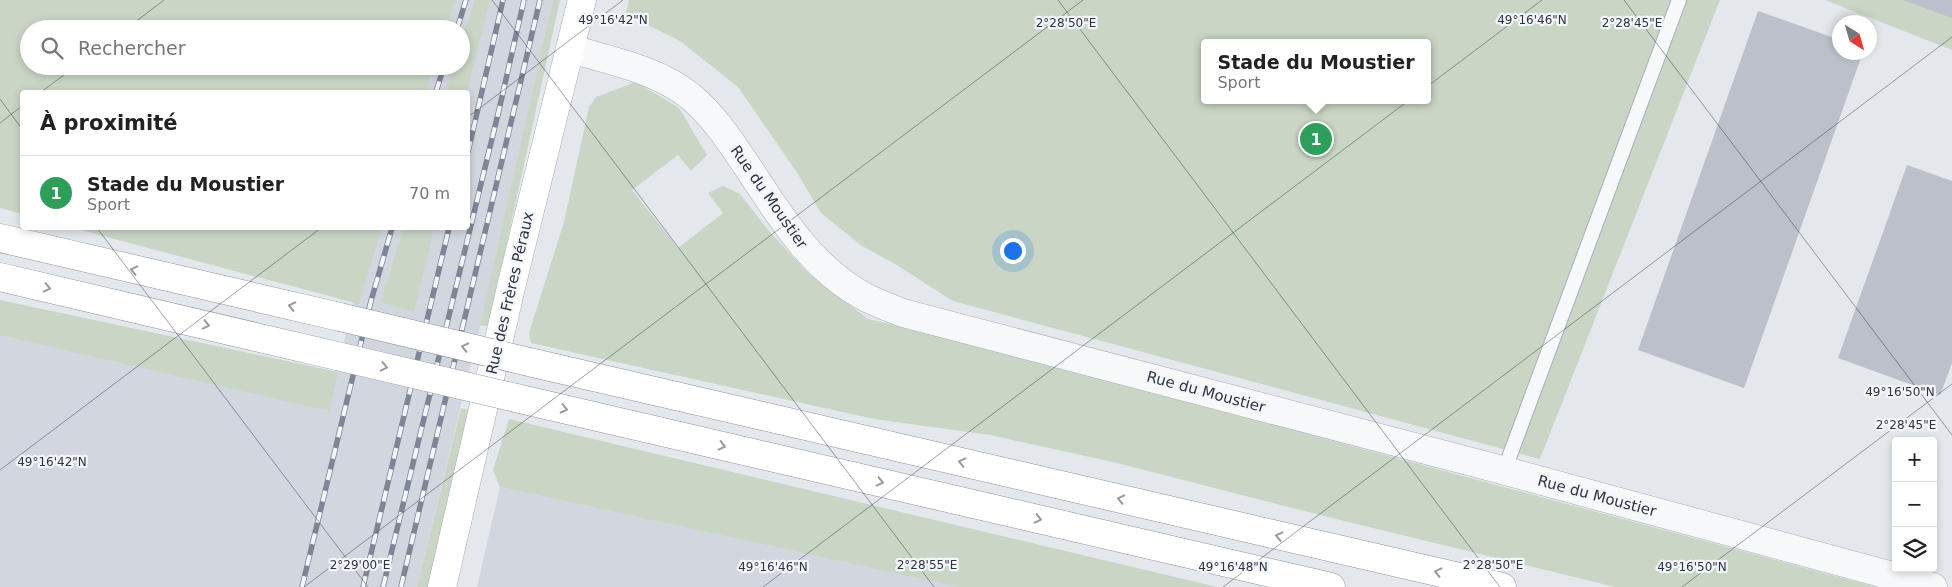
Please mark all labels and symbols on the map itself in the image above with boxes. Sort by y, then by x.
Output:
text: 49°16'42"N [578,13,648,27]
text: 49°16'46"N [1497,13,1567,27]
north arrow [1832,15,1877,60]
text: 2°28'50"E [1036,16,1096,30]
text: 2°28'45"E [1602,16,1662,30]
pin: 1 [1300,120,1332,158]
street label: Rue du Moustier [727,142,812,253]
street label: Rue des Frères Péraux [483,210,538,376]
your location [1000,238,1026,264]
one-way arrow [129,265,138,276]
one-way arrow [43,282,52,293]
one-way arrow [288,301,297,312]
one-way arrow [201,319,210,330]
one-way arrow [460,342,469,353]
one-way arrow [380,361,389,372]
street label: Rue du Moustier [1145,368,1268,417]
text: 49°16'50"N [1865,385,1935,399]
one-way arrow [559,403,568,414]
text: 2°28'45"E [1876,418,1936,432]
one-way arrow [717,440,726,450]
text: 49°16'42"N [17,455,87,469]
one-way arrow [958,457,967,468]
street label: Rue du Moustier [1536,472,1659,521]
one-way arrow [876,476,885,487]
one-way arrow [1116,494,1125,505]
one-way arrow [1034,513,1043,524]
one-way arrow [1275,531,1284,542]
text: 2°29'00"E [330,558,390,572]
text: 2°28'55"E [897,558,957,572]
text: 2°28'50"E [1463,558,1523,572]
text: 49°16'46"N [738,560,808,574]
text: 49°16'48"N [1198,560,1268,574]
text: 49°16'50"N [1657,560,1727,574]
one-way arrow [1433,567,1442,578]

